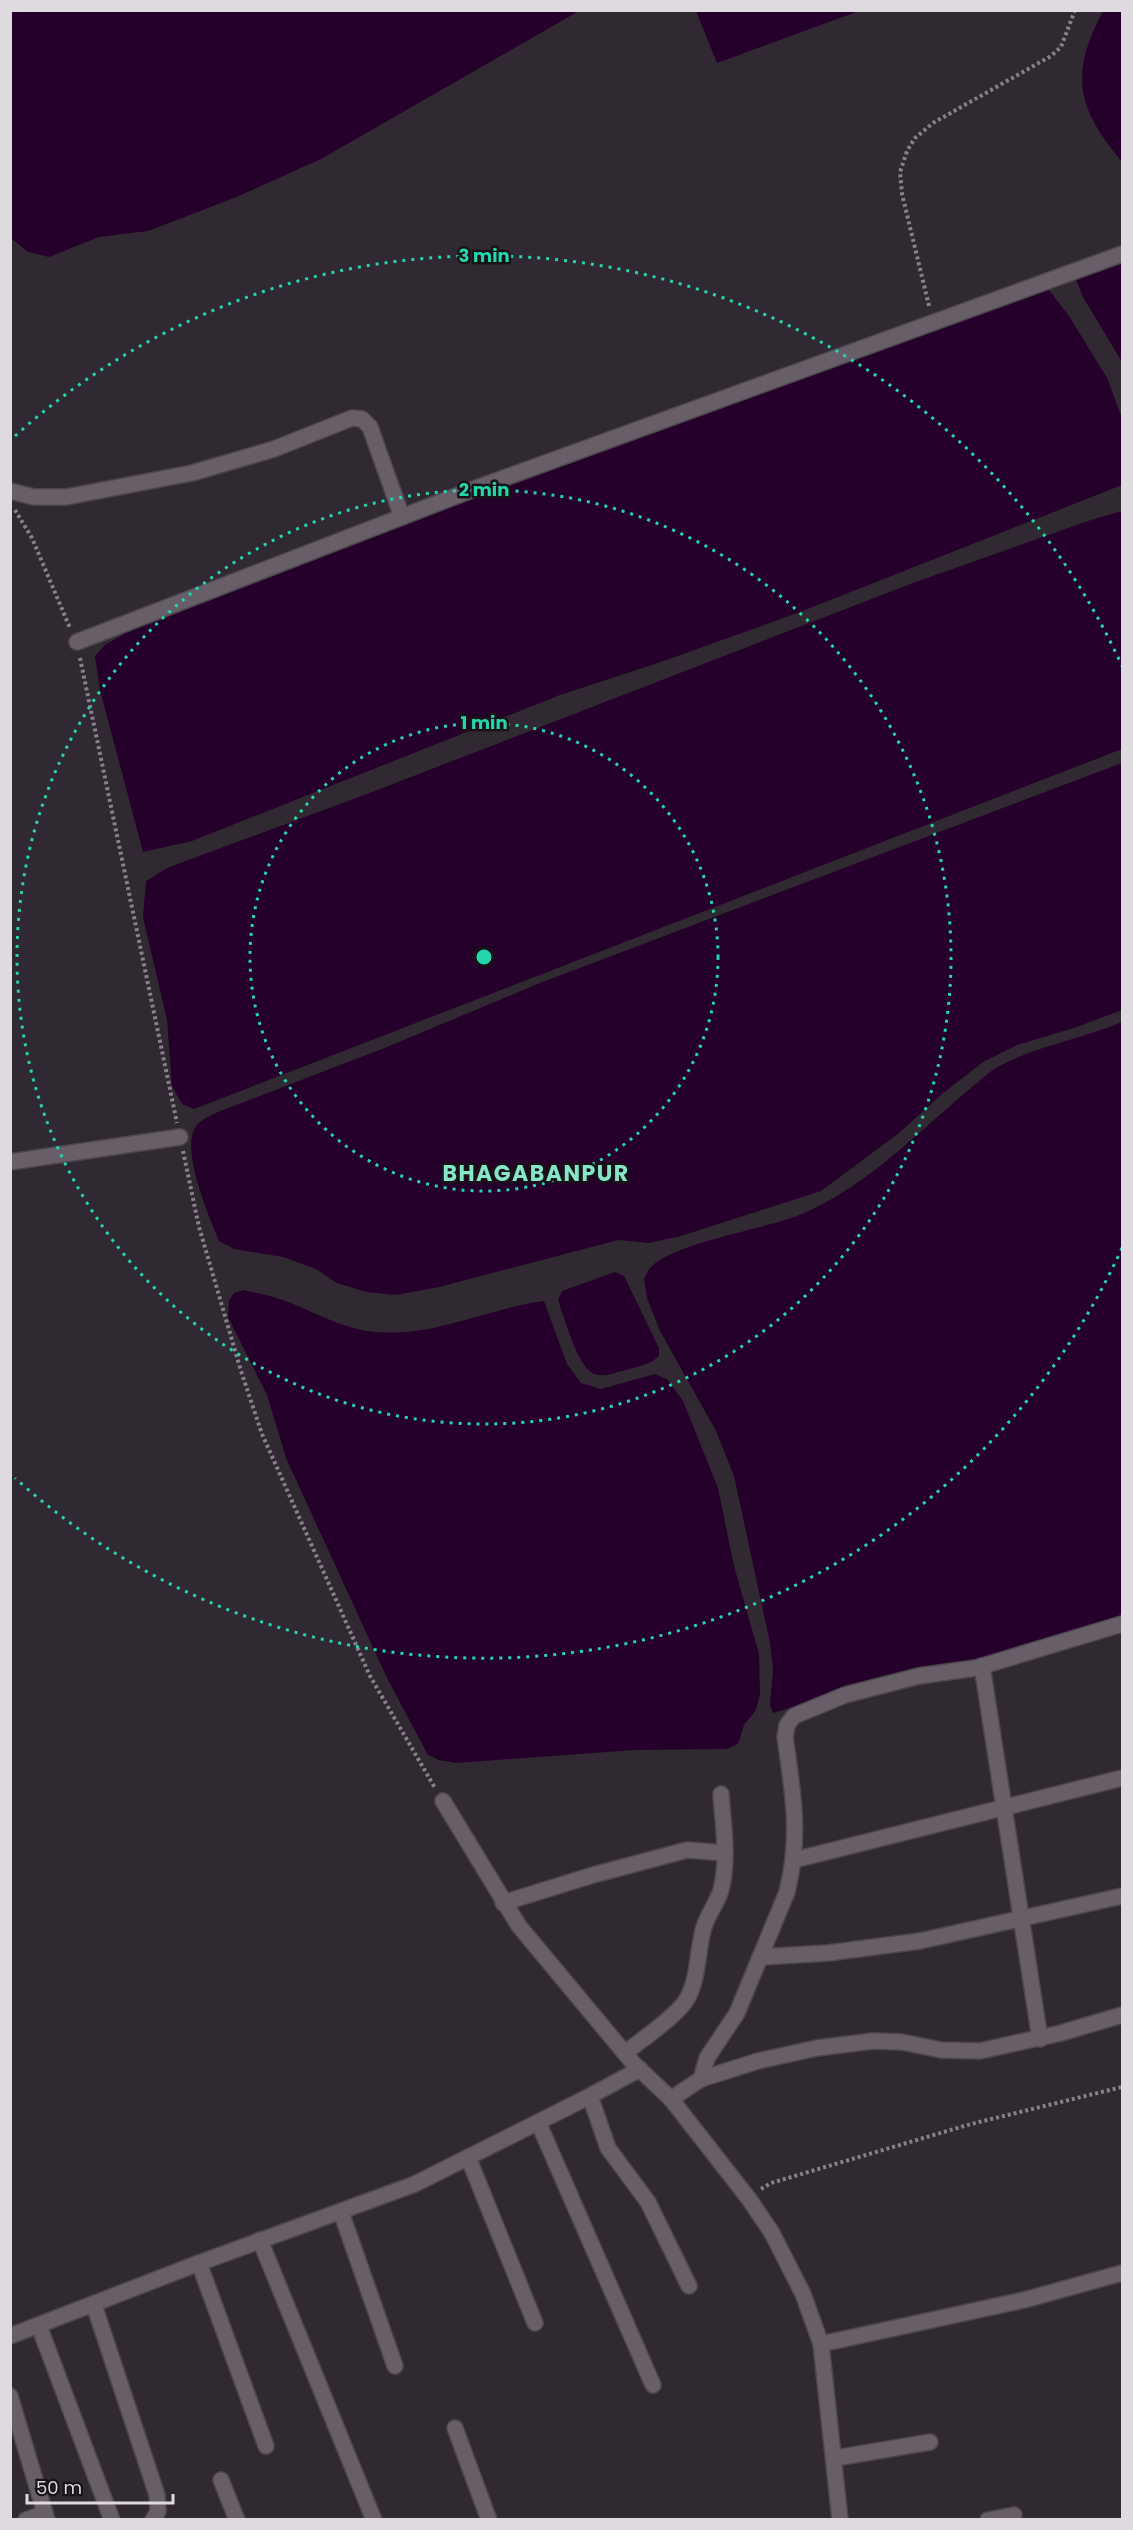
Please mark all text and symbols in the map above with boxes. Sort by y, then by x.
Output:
text: 3 min [458,243,510,268]
text: 2 min [459,477,509,502]
text: 1 min [460,710,508,735]
centre of rings [474,947,494,967]
district label: BHAGABANPUR [442,1158,630,1189]
scale bar [27,2467,172,2505]
text: 50 m [36,2475,82,2500]

